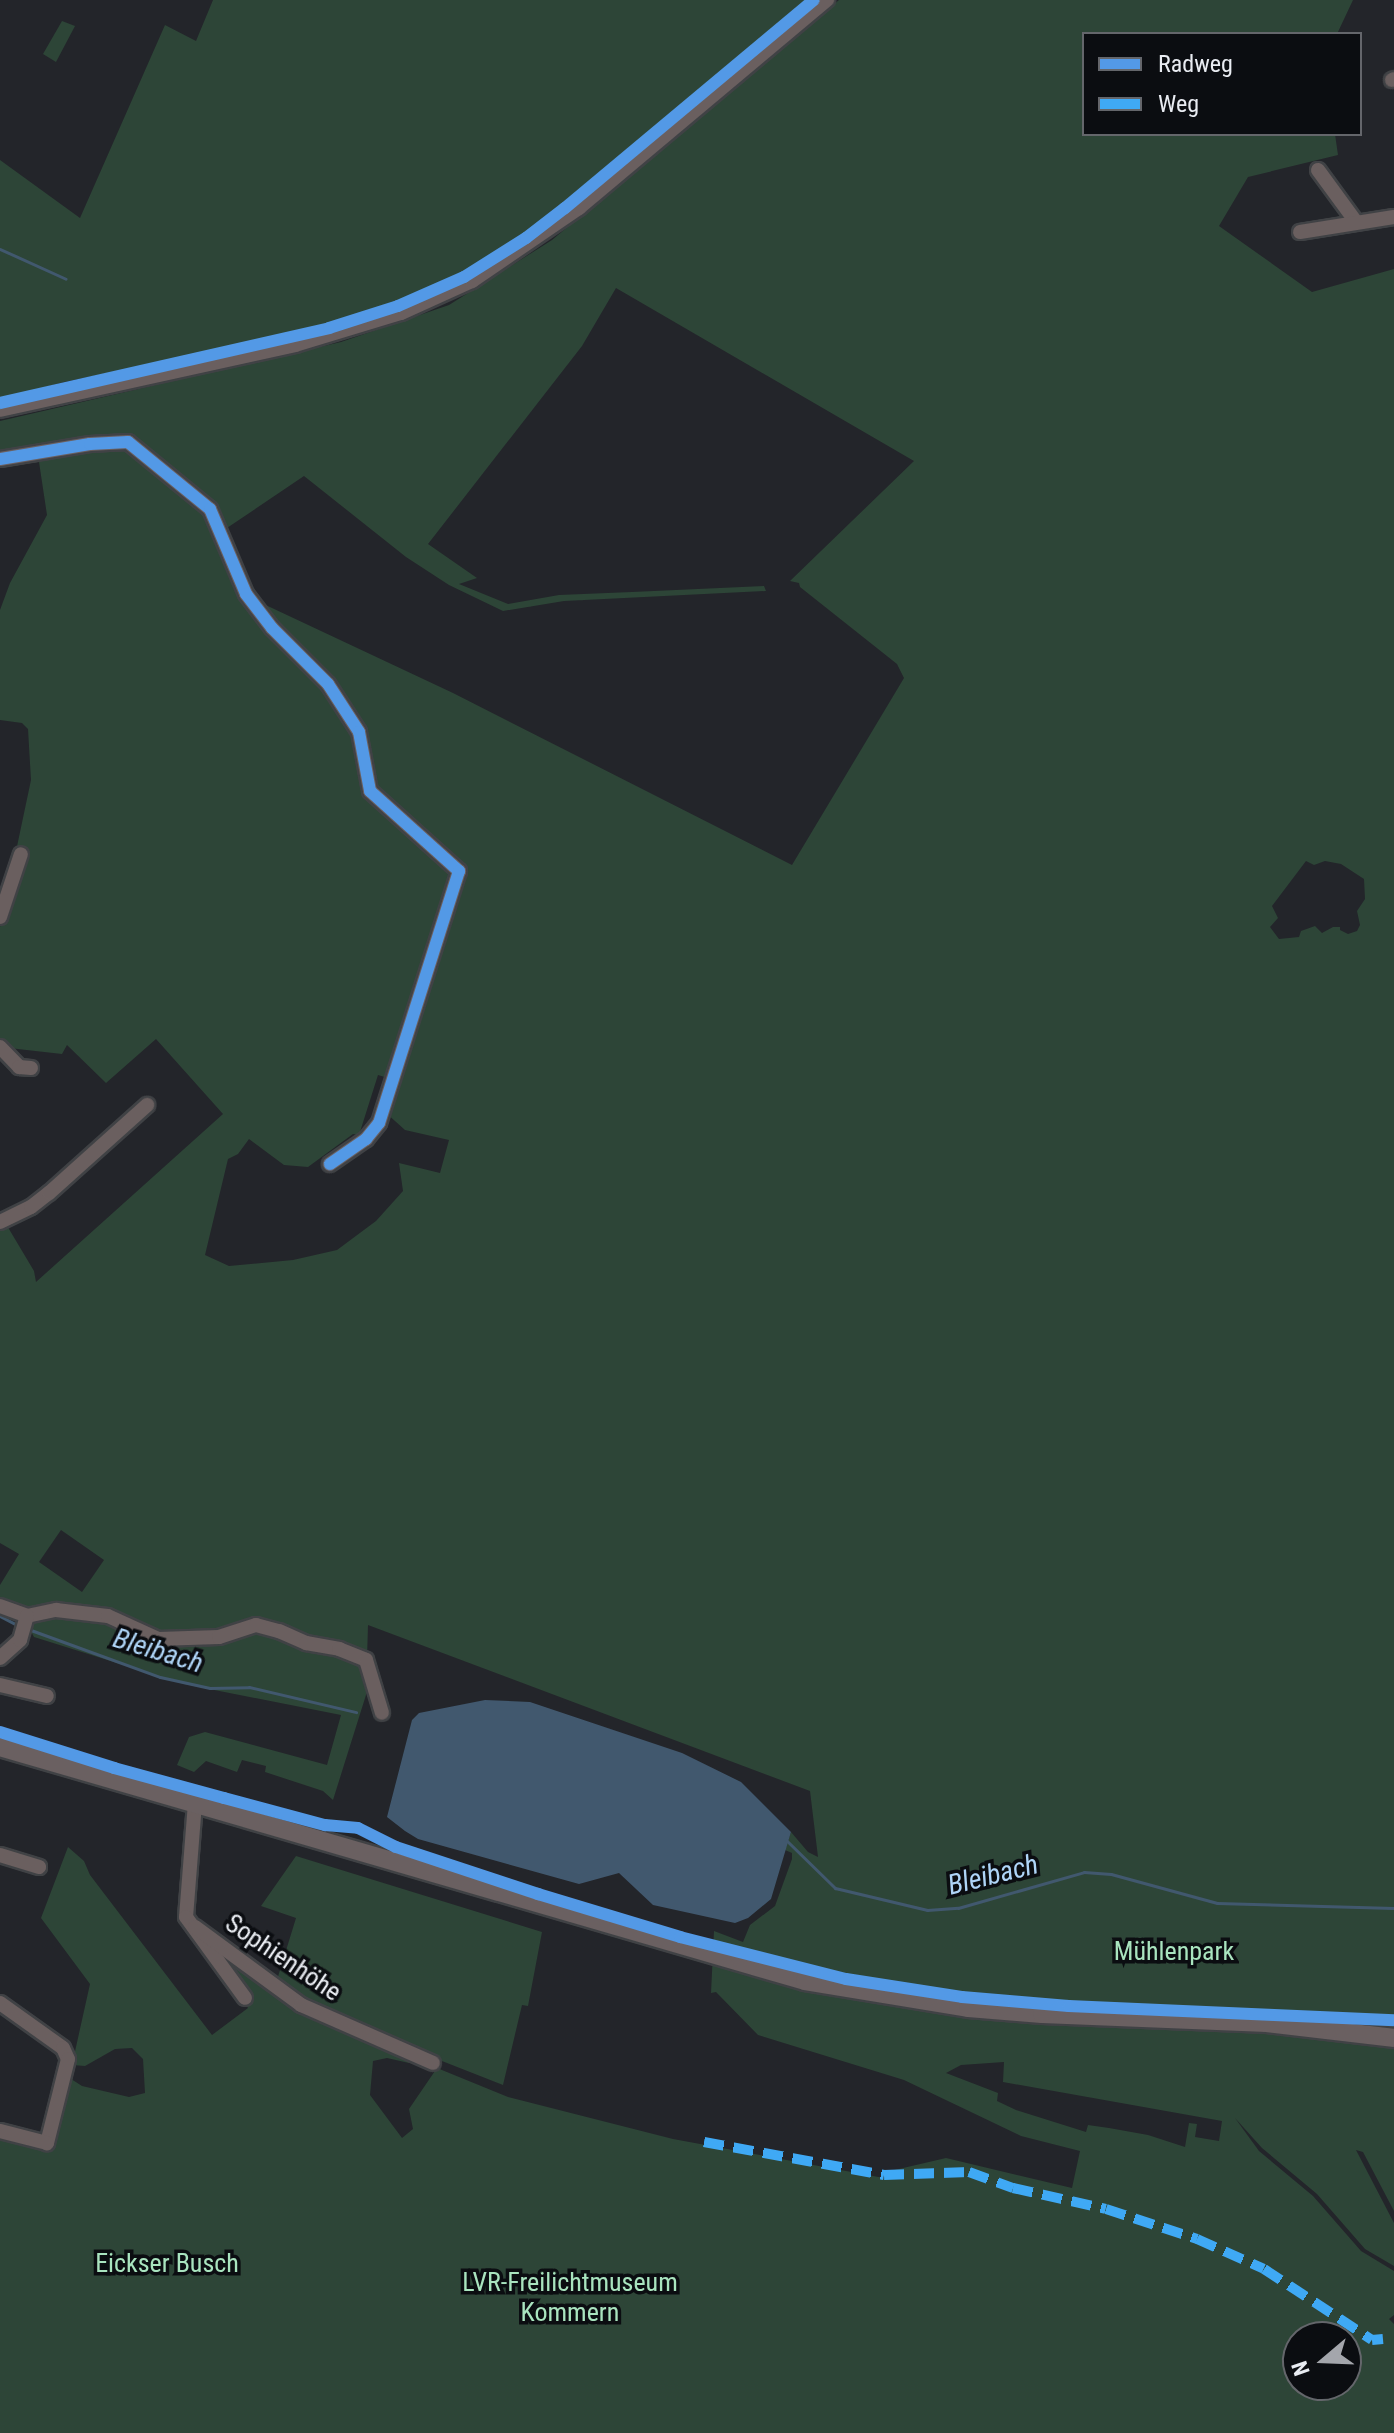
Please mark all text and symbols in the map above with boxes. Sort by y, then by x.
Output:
legend [1082,32,1362,136]
text: Radweg [1158,50,1233,78]
text: Weg [1158,90,1199,118]
water label: Bleibach [109,1621,207,1681]
water label: Bleibach [944,1848,1042,1902]
street label: Sophienhöhe [219,1908,347,2008]
park label: Mühlenpark [1114,1936,1234,1968]
park label: Eickser Busch [95,2248,239,2280]
park label: LVR-Freilichtmuseum Kommern [462,2267,678,2328]
north arrow [1282,2321,1362,2401]
text: N [1287,2358,1315,2379]

